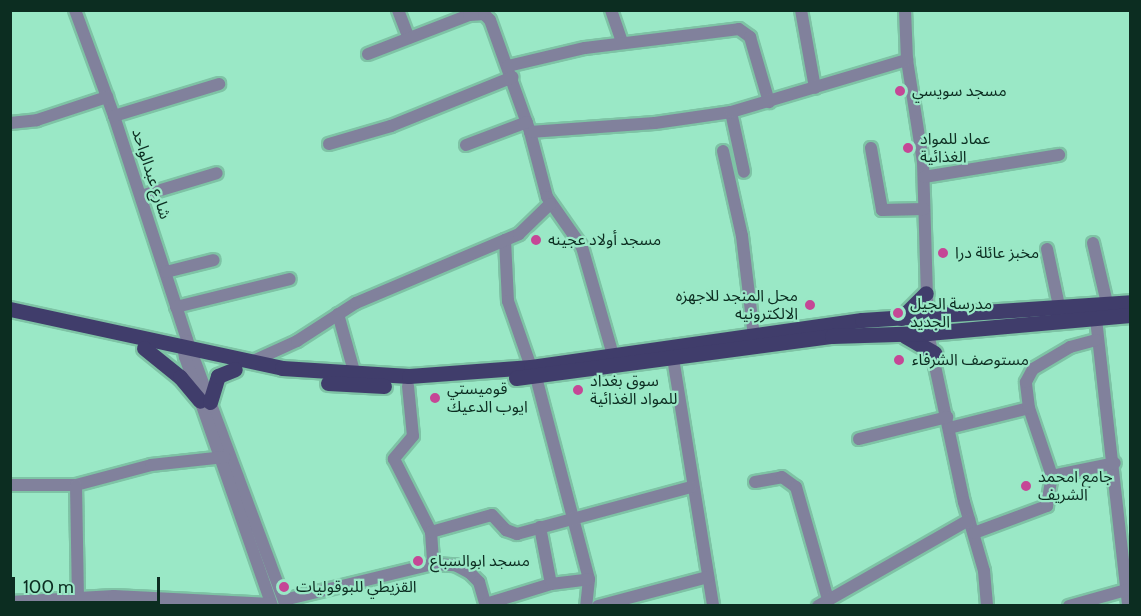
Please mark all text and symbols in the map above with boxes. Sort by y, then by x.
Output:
place label: مسجد سويسي [912,81,1007,101]
marker: مسجد سويسي [893,84,907,98]
street label: شارع عبدالواحد [127,126,175,222]
place label: عماد للمواد الغذائية [920,129,990,167]
marker: عماد للمواد الغذائية [901,141,915,155]
place label: مسجد أولاد عجينه [548,230,661,250]
marker: مسجد أولاد عجينه [529,233,543,247]
place label: مخبز عائلة درا [955,243,1039,263]
marker: مخبز عائلة درا [936,246,950,260]
place label: محل المنجد للاجهزه الالكترونيه [676,286,798,324]
place label: مدرسة الجيل الجديد [910,294,992,332]
marker: محل المنجد للاجهزه الالكترونيه [803,298,817,312]
marker: مدرسة الجيل الجديد [891,306,905,320]
place label: مستوصف الشرفاء [912,350,1029,370]
marker: مستوصف الشرفاء [890,351,908,369]
place label: سوق بغداد للمواد الغذائية [590,371,677,409]
place label: قوميستي ايوب الدعيك [447,379,528,417]
marker: سوق بغداد للمواد الغذائية [571,383,585,397]
marker: قوميستي ايوب الدعيك [428,391,442,405]
place label: جامع امحمد الشريف [1038,467,1113,505]
marker: جامع امحمد الشريف [1019,479,1033,493]
place label: مسجد ابوالسباع [430,551,530,571]
marker: مسجد ابوالسباع [411,554,425,568]
scale bar [15,565,164,603]
text: 100 m [23,576,74,598]
place label: القزيطي للبوقوليات [296,577,417,597]
marker: القزيطي للبوقوليات [277,580,291,594]

